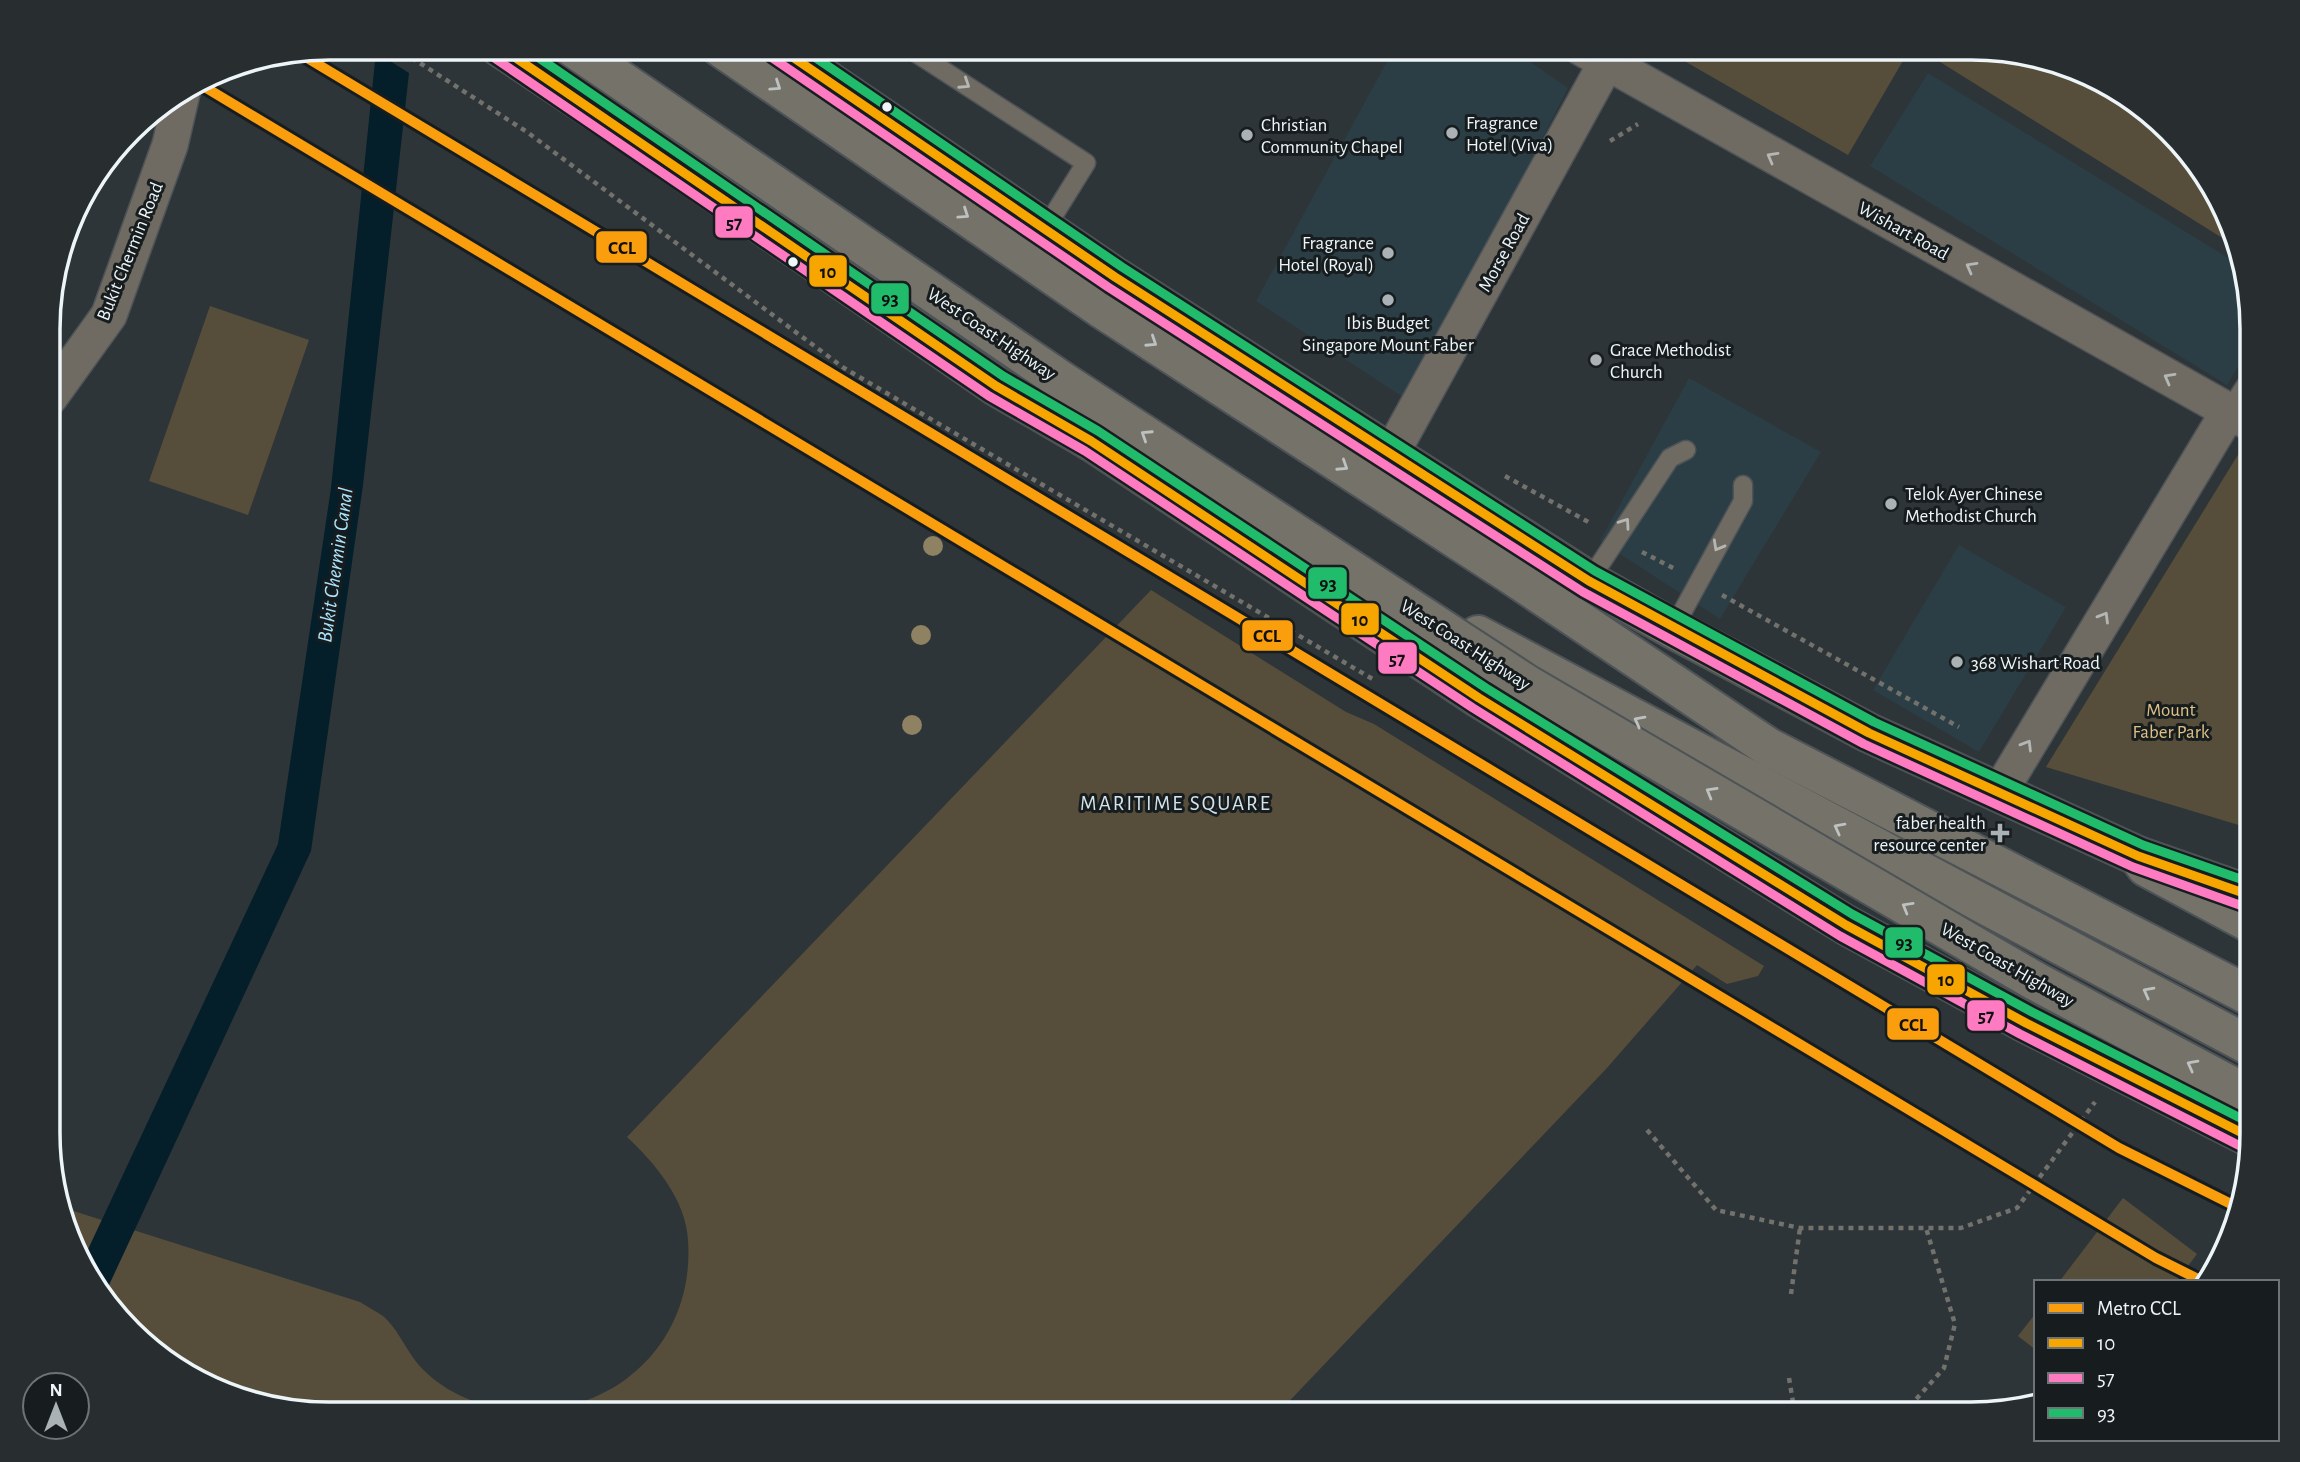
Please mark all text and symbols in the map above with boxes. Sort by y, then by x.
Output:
one-way arrow [957,76,970,89]
one-way arrow [768,78,781,90]
unlabelled marker [880,100,894,114]
place label: Fragrance Hotel (Viva) [1466,114,1553,155]
place label: Christian Community Chapel [1261,116,1403,157]
marker: Fragrance Hotel (Viva) [1444,125,1460,141]
marker: Christian Community Chapel [1239,127,1255,143]
one-way arrow [1767,151,1779,165]
street label: Bukit Chermin Road [94,179,167,324]
street label: Wishart Road [1855,199,1952,264]
line badge: 57 [714,205,754,239]
one-way arrow [956,206,969,218]
street label: Morse Road [1475,210,1534,295]
text: 57 [726,214,742,233]
line badge: CCL [595,230,648,264]
place label: Fragrance Hotel (Royal) [1278,234,1374,275]
text: CCL [608,239,637,258]
marker: Fragrance Hotel (Royal) [1380,245,1396,261]
line badge: 10 [808,254,848,288]
unlabelled marker [786,255,800,269]
one-way arrow [1965,262,1978,275]
text: 10 [820,263,836,282]
line badge: 93 [870,282,910,315]
street label: West Coast Highway [923,284,1059,384]
text: 93 [881,290,899,309]
marker: Ibis Budget Singapore Mount Faber [1380,292,1396,308]
place label: Ibis Budget Singapore Mount Faber [1302,314,1474,355]
one-way arrow [1145,333,1158,346]
place label: Grace Methodist Church [1610,341,1731,382]
marker: Grace Methodist Church [1588,352,1604,368]
one-way arrow [2164,373,2177,386]
one-way arrow [1140,431,1153,444]
one-way arrow [1336,457,1349,470]
place label: Telok Ayer Chinese Methodist Church [1905,485,2043,526]
water label: Bukit Chermin Canal [314,486,357,644]
marker: Telok Ayer Chinese Methodist Church [1883,496,1899,512]
one-way arrow [1617,518,1629,531]
one-way arrow [1713,539,1726,551]
line badge: 93 [1307,566,1348,600]
text: 93 [1319,575,1337,594]
street label: West Coast Highway [1397,596,1533,694]
line badge: 10 [1340,602,1380,636]
text: 10 [1352,611,1368,630]
one-way arrow [2096,612,2109,625]
line badge: CCL [1241,619,1294,652]
text: CCL [1253,627,1282,646]
line badge: 57 [1377,641,1418,675]
text: 57 [1389,650,1405,669]
marker: 368 Wishart Road [1949,654,1965,670]
place label: 368 Wishart Road [1971,654,2100,673]
park label: Mount Faber Park [2132,701,2210,742]
one-way arrow [1633,715,1646,729]
one-way arrow [2019,739,2032,752]
one-way arrow [1705,787,1718,800]
district label: MARITIME SQUARE [1080,793,1272,814]
place label: faber health resource center [1873,814,1986,855]
one-way arrow [1834,823,1846,836]
marker: faber health resource center [1992,825,2008,841]
one-way arrow [1902,902,1915,915]
street label: West Coast Highway [1937,919,2077,1011]
line badge: 93 [1884,926,1924,959]
text: 93 [1895,934,1913,953]
line badge: 10 [1926,963,1966,996]
text: 10 [1938,971,1954,990]
one-way arrow [2143,987,2155,1001]
line badge: 57 [1966,999,2006,1032]
line badge: CCL [1886,1007,1940,1041]
text: 57 [1978,1007,1994,1026]
text: CCL [1899,1016,1928,1035]
one-way arrow [2187,1059,2199,1073]
legend [2034,1280,2279,1441]
text: Metro CCL [2097,1298,2181,1319]
text: 10 [2097,1333,2115,1354]
text: 57 [2097,1368,2115,1389]
north arrow [21,1371,91,1441]
text: N [49,1381,63,1400]
text: 93 [2097,1403,2116,1424]

